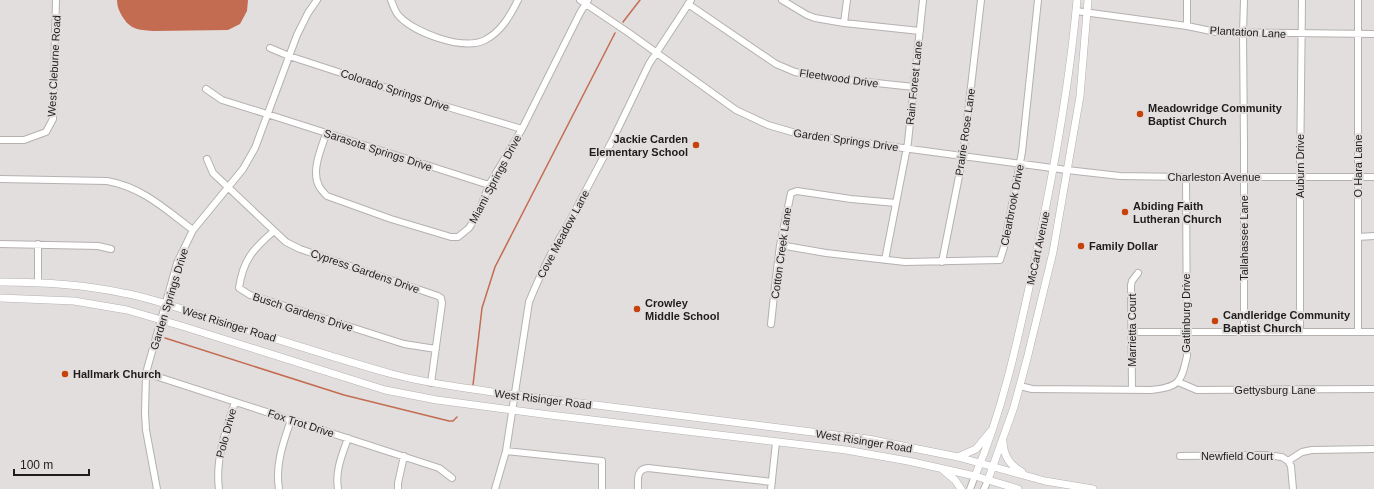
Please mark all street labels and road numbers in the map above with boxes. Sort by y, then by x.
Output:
street label: West Cleburne Road [45,15,63,117]
street label: Plantation Lane [1210,24,1286,40]
street label: Rain Forest Lane [904,40,924,126]
street label: Colorado Springs Drive [339,67,451,113]
street label: Fleetwood Drive [799,67,879,89]
street label: Prairie Rose Lane [953,88,977,176]
street label: Sarasota Springs Drive [322,127,434,173]
street label: Garden Springs Drive [793,127,899,153]
street label: Miami Springs Drive [467,133,523,225]
street label: Auburn Drive [1294,134,1306,198]
street label: O Hara Lane [1352,135,1364,197]
street label: Clearbrook Drive [998,163,1026,247]
street label: Charleston Avenue [1168,171,1260,183]
street label: Cove Meadow Lane [535,188,591,280]
street label: Tallahassee Lane [1238,195,1250,281]
street label: Cotton Creek Lane [769,206,793,300]
street label: McCart Avenue [1024,210,1052,286]
street label: Garden Springs Drive [148,247,190,351]
street label: Cypress Gardens Drive [309,247,421,295]
street label: Gatlinburg Drive [1180,273,1192,353]
street label: Busch Gardens Drive [251,290,355,334]
street label: Marrietta Court [1126,293,1138,367]
street label: West Risinger Road [181,304,277,344]
street label: Gettysburg Lane [1234,384,1316,396]
street label: West Risinger Road [494,387,592,411]
street label: Polo Drive [214,407,238,459]
street label: Fox Trot Drive [266,407,336,439]
street label: West Risinger Road [815,427,913,455]
street label: Newfield Court [1201,450,1273,462]

